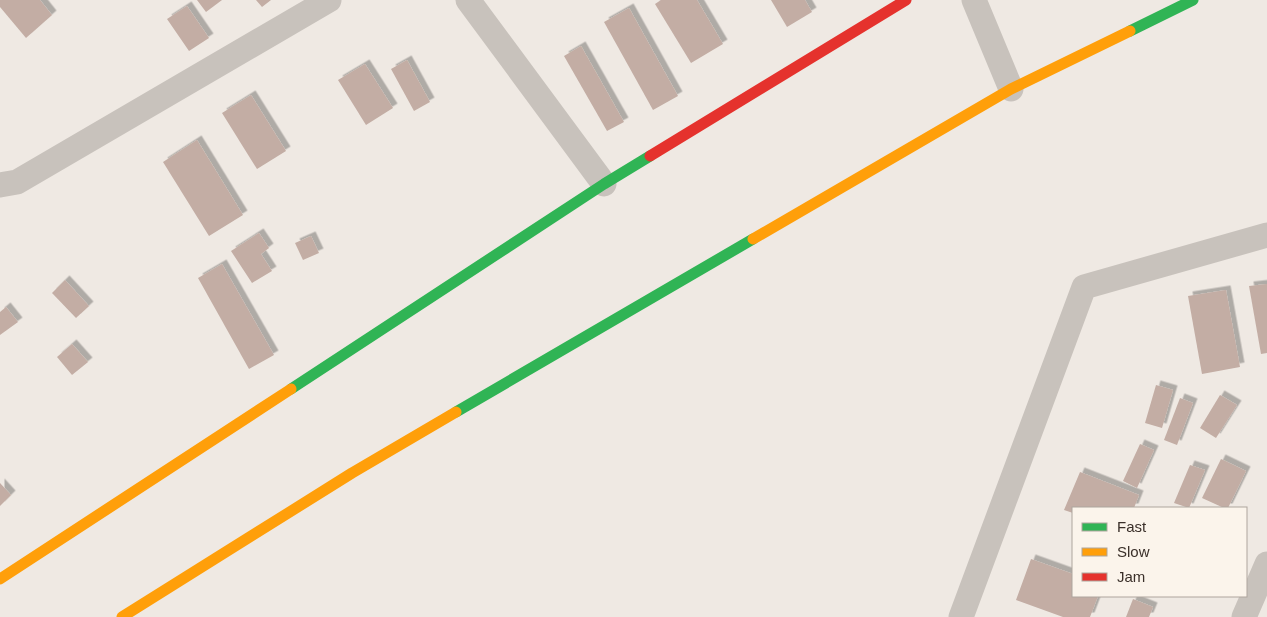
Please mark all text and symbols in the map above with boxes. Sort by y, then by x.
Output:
legend [1072,507,1247,597]
text: Fast [1117,518,1147,535]
text: Slow [1117,543,1150,560]
text: Jam [1117,568,1145,585]

